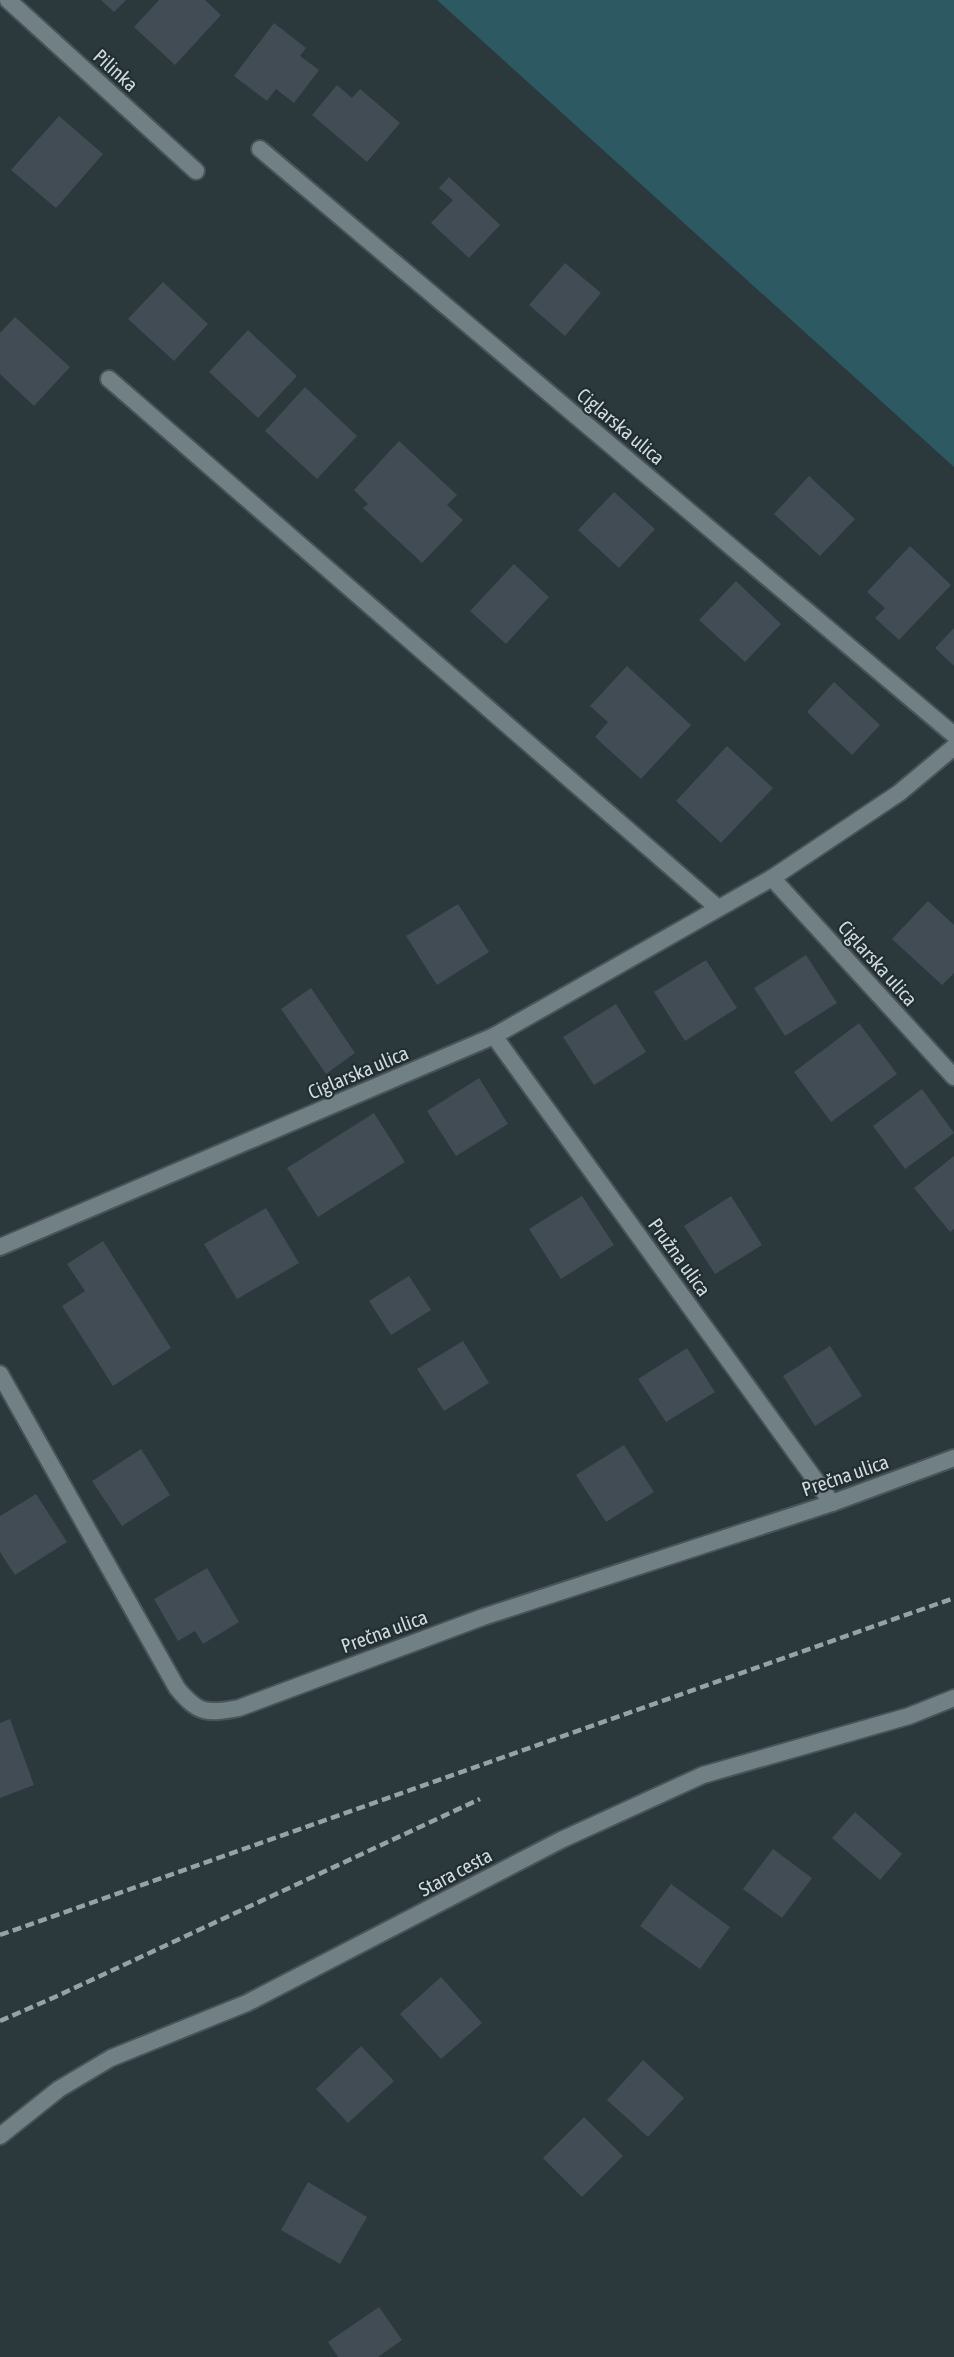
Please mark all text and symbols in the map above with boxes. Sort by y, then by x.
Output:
street label: Pilinka [89,44,143,96]
street label: Ciglarska ulica [573,383,669,469]
street label: Ciglarska ulica [834,916,922,1010]
street label: Ciglarska ulica [304,1041,412,1103]
street label: Pružna ulica [644,1214,716,1300]
street label: Prečna ulica [799,1449,891,1501]
street label: Prečna ulica [338,1605,430,1657]
street label: Stara cesta [414,1843,496,1901]

